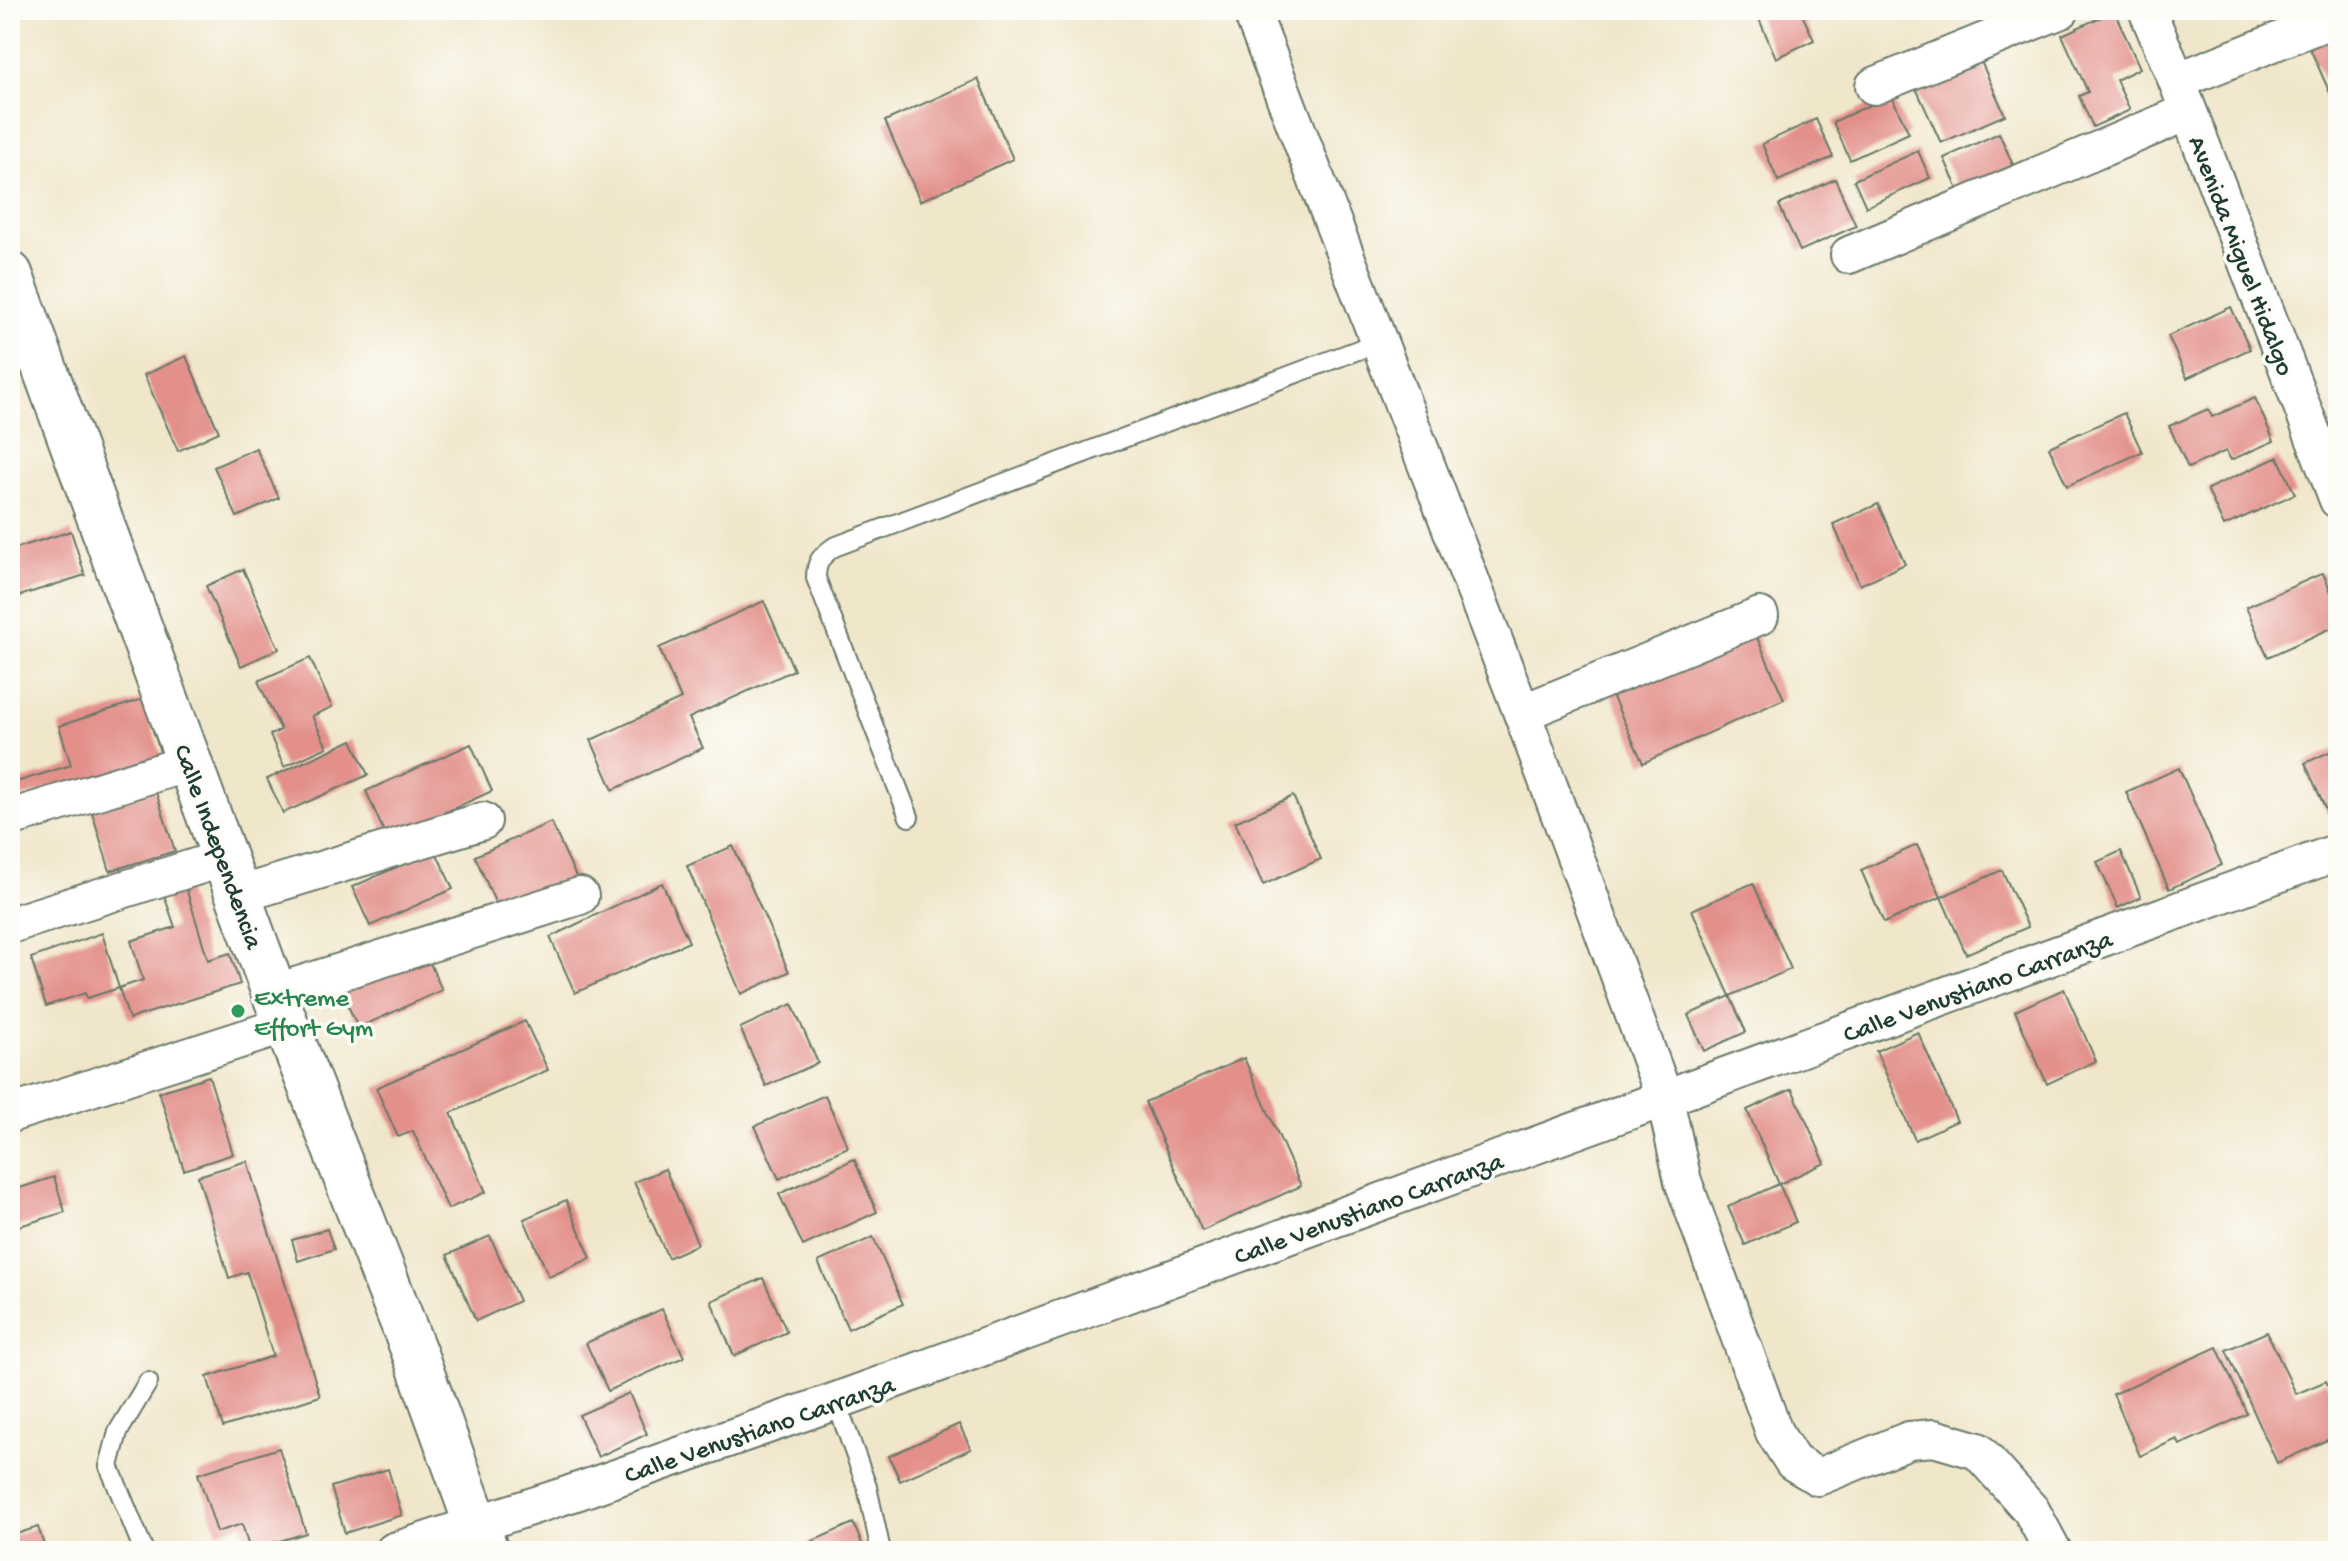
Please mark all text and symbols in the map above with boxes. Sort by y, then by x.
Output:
street label: Avenida Miguel Hidalgo [2179,132,2299,381]
street label: Calle Independencia [164,741,268,955]
street label: Calle Venustiano Carranza [1840,926,2119,1052]
place label: Extreme Effort Gym [254,985,373,1046]
marker: Extreme Effort Gym [229,1002,247,1020]
street label: Calle Venustiano Carranza [1231,1148,1510,1274]
street label: Calle Venustiano Carranza [621,1371,901,1493]

